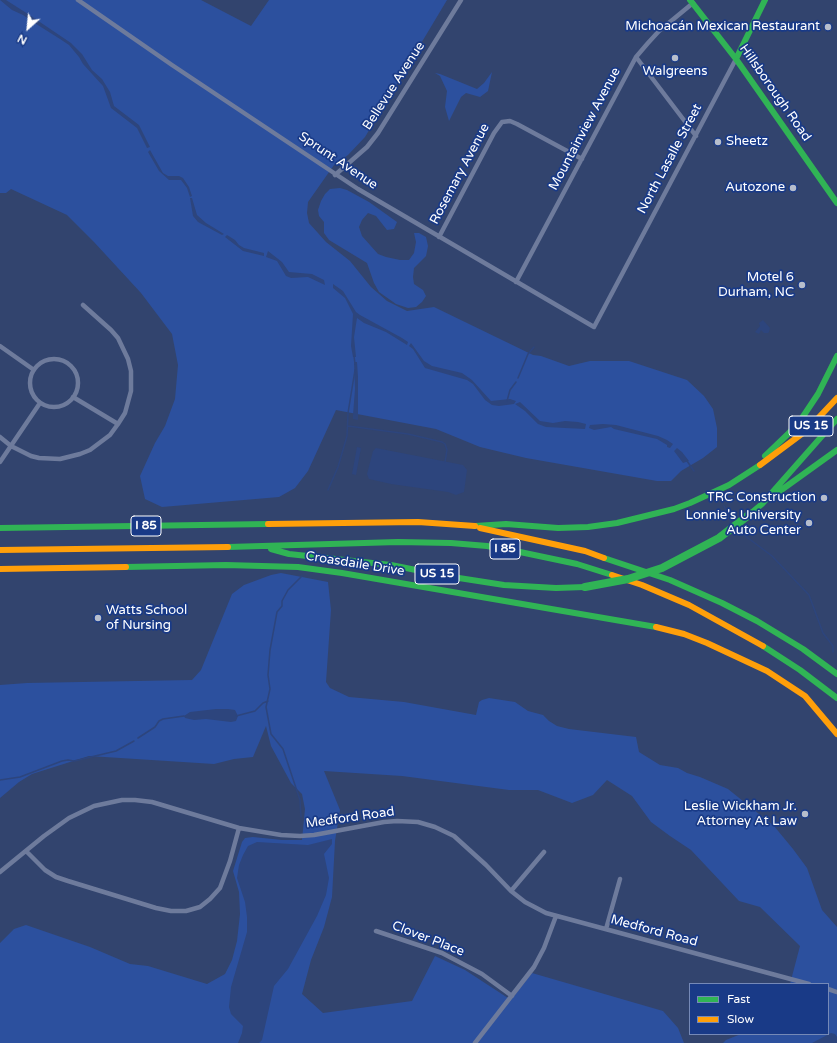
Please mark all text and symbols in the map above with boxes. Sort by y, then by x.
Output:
north arrow [8,8,48,48]
place label: Michoacán Mexican Restaurant [625,19,820,35]
marker: Michoacán Mexican Restaurant [823,22,833,32]
text: N [15,31,29,47]
street label: Bellevue Avenue [360,39,428,133]
street label: Hillsborough Road [736,42,814,144]
marker: Walgreens [670,53,680,63]
place label: Walgreens [642,64,708,80]
street label: Mountainview Avenue [546,65,624,193]
street label: North Lasalle Street [634,101,706,217]
street label: Rosemary Avenue [427,121,493,227]
street label: Sprunt Avenue [296,129,380,193]
place label: Sheetz [726,134,768,150]
marker: Sheetz [713,137,723,147]
place label: Autozone [725,180,785,196]
marker: Autozone [788,183,798,193]
place label: Motel 6 Durham, NC [718,270,794,301]
marker: Motel 6 Durham, NC [797,280,807,290]
road number: US 15 [789,416,833,436]
place label: TRC Construction [707,490,816,506]
marker: TRC Construction [819,493,829,503]
place label: Lonnie's University Auto Center [685,508,801,539]
road number: I 85 [131,516,161,536]
marker: Lonnie's University Auto Center [804,518,814,528]
road number: I 85 [490,539,520,559]
street label: Croasdaile Drive [304,548,406,580]
road number: US 15 [415,564,459,584]
place label: Watts School of Nursing [106,603,187,634]
marker: Watts School of Nursing [93,613,103,623]
place label: Leslie Wickham Jr. Attorney At Law [684,799,797,830]
street label: Medford Road [305,804,395,832]
marker: Leslie Wickham Jr. Attorney At Law [800,809,810,819]
street label: Medford Road [609,912,699,950]
street label: Clover Place [390,918,466,960]
legend [689,983,829,1035]
text: Fast [727,992,750,1006]
text: Slow [727,1012,754,1026]

